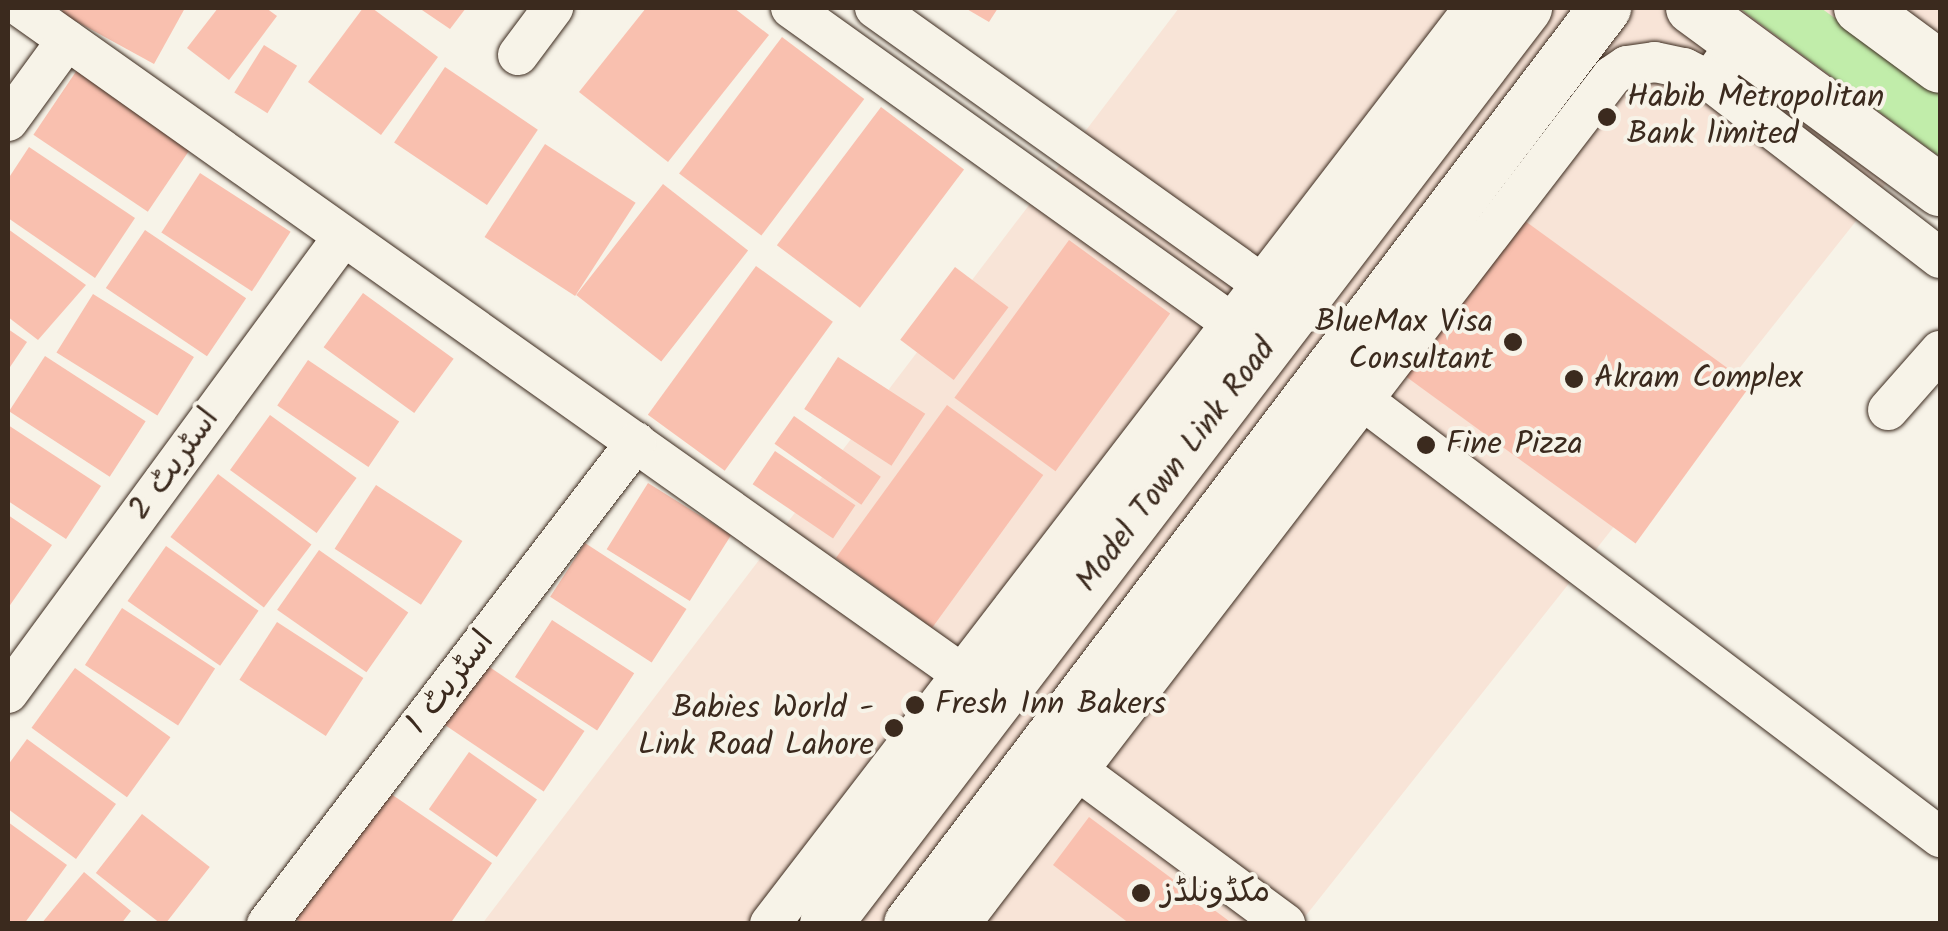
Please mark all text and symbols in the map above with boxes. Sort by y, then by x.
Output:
place label: Habib Metropolitan Bank limited [1627,80,1884,155]
marker: Habib Metropolitan Bank limited [1596,106,1618,128]
place label: BlueMax Visa Consultant [1315,305,1493,380]
street label: Model Town Link Road [1069,331,1285,601]
marker: BlueMax Visa Consultant [1502,331,1524,353]
place label: Akram Complex [1594,360,1803,398]
marker: Akram Complex [1563,368,1585,390]
street label: اسٹریٹ 2 [122,402,228,528]
place label: Fine Pizza [1446,426,1583,464]
marker: Fine Pizza [1415,434,1437,456]
street label: اسٹریٹ 1 [399,624,503,742]
place label: Fresh Inn Bakers [935,686,1166,724]
place label: Babies World - Link Road Lahore [638,691,874,766]
marker: Fresh Inn Bakers [904,694,926,716]
marker: Babies World - Link Road Lahore [883,717,905,739]
place label: مکڈونلڈز [1161,874,1270,912]
marker: مکڈونلڈز [1130,882,1152,904]

